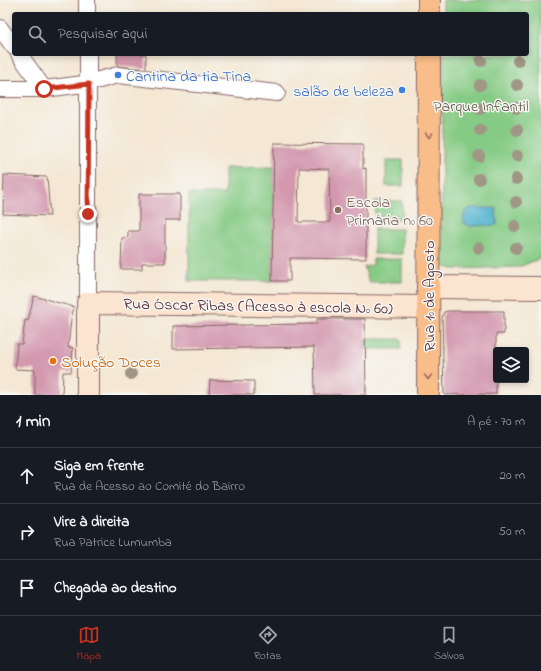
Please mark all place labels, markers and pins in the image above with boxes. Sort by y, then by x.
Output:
place label: Cantina da tia Tina [126,65,251,89]
marker: Cantina da tia Tina [113,70,123,80]
place label: salão de beleza [293,80,394,104]
marker: salão de beleza [397,85,407,95]
place label: Escola Primária nº 60 [346,191,433,233]
marker: Escola Primária nº 60 [333,205,343,215]
place label: Solução Doces [61,351,161,375]
marker: Solução Doces [48,356,58,366]

